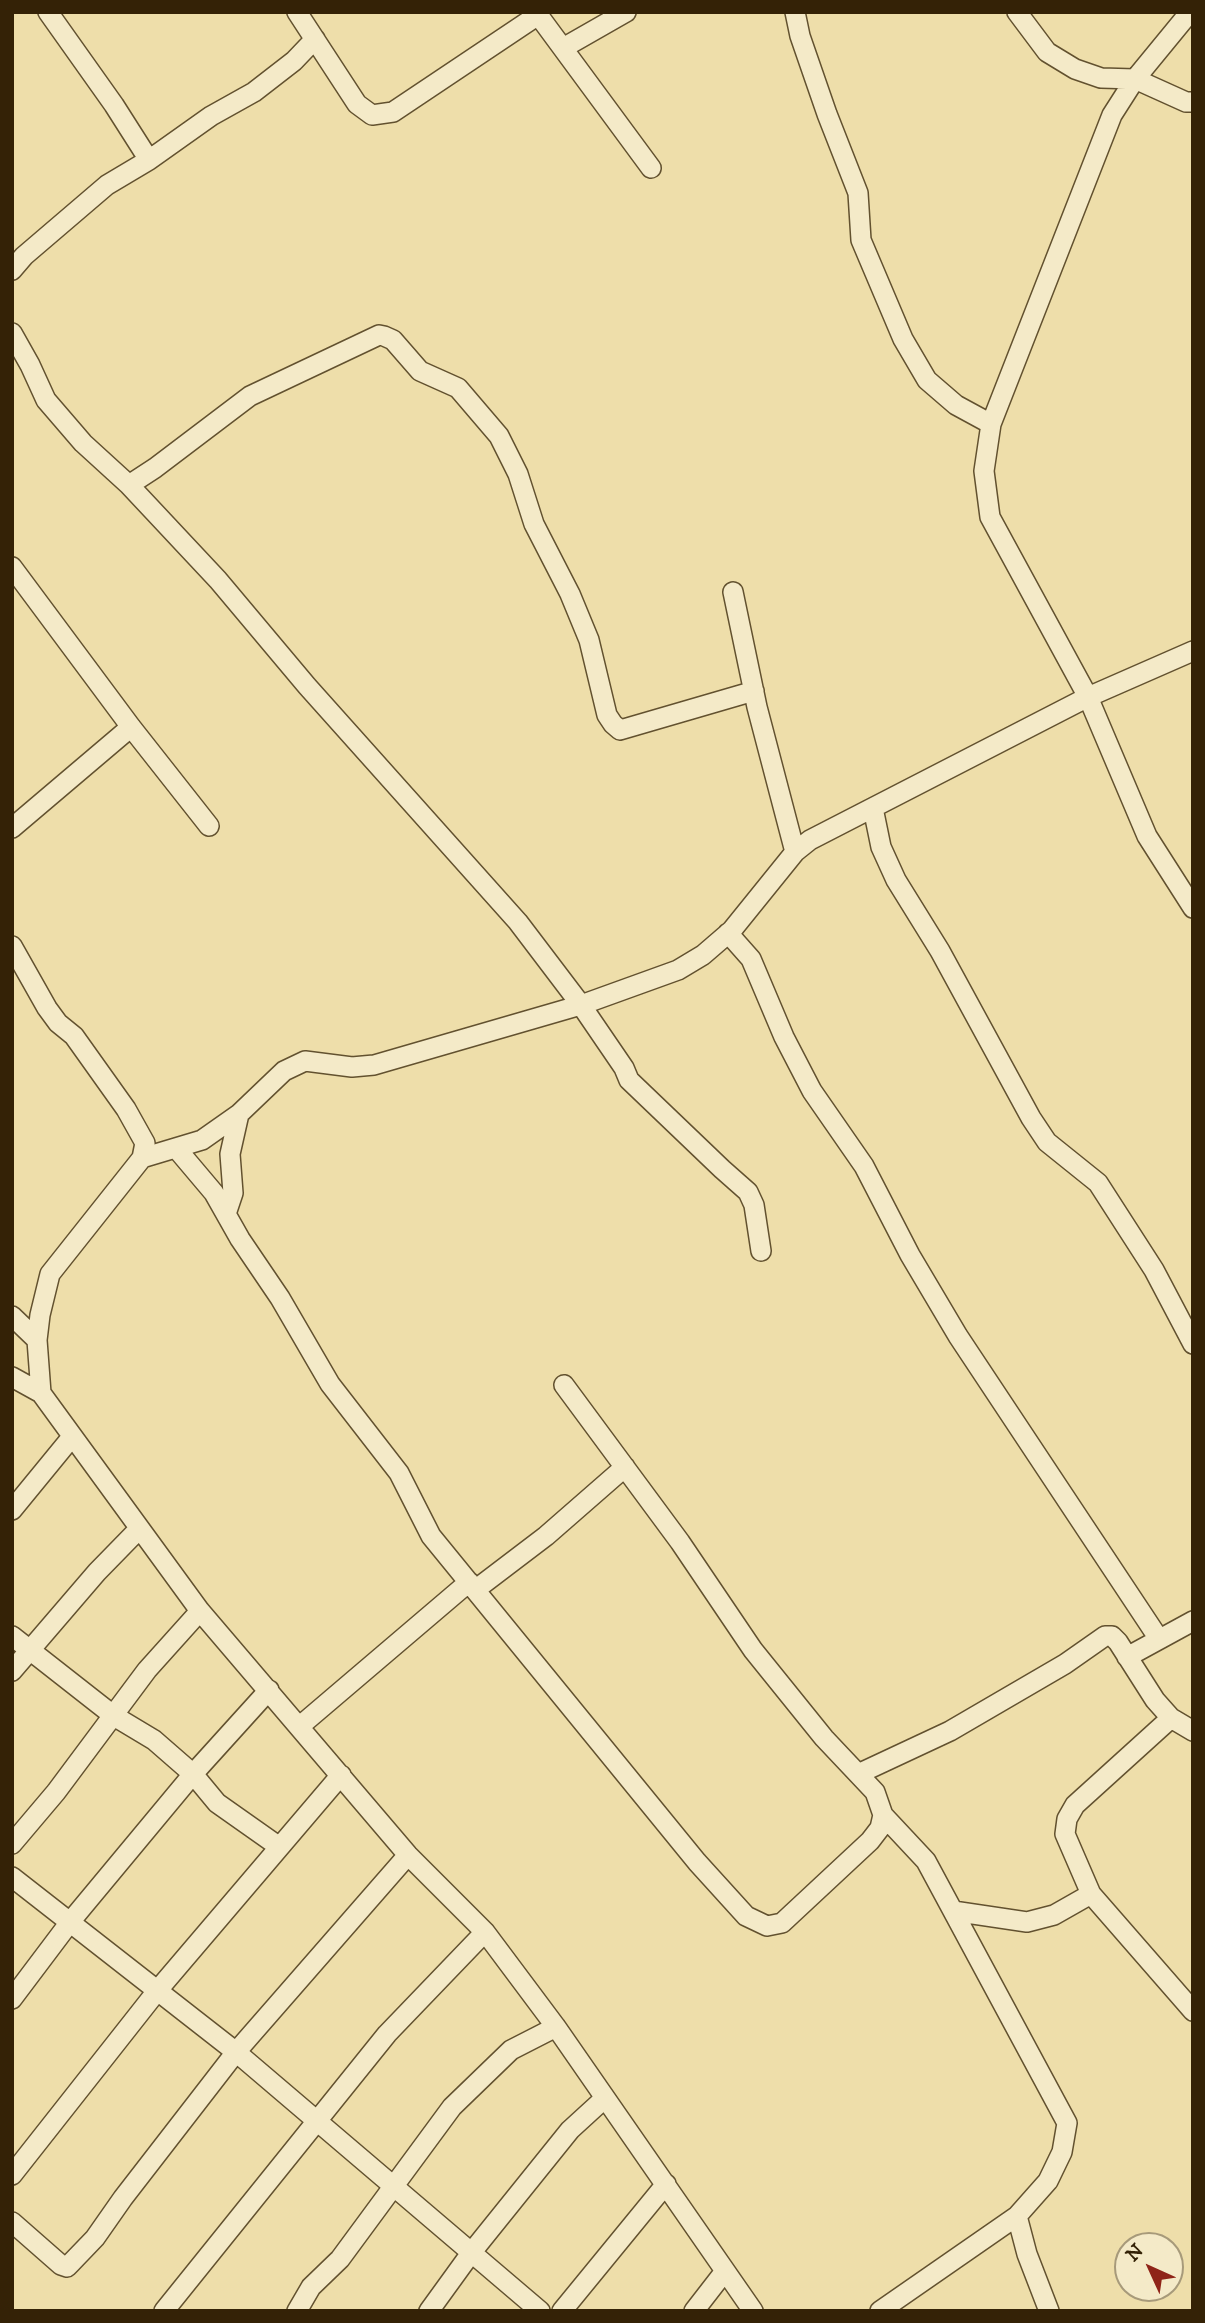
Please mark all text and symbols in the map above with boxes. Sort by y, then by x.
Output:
north arrow [1114,2232,1184,2302]
text: N [1122,2240,1149,2267]

